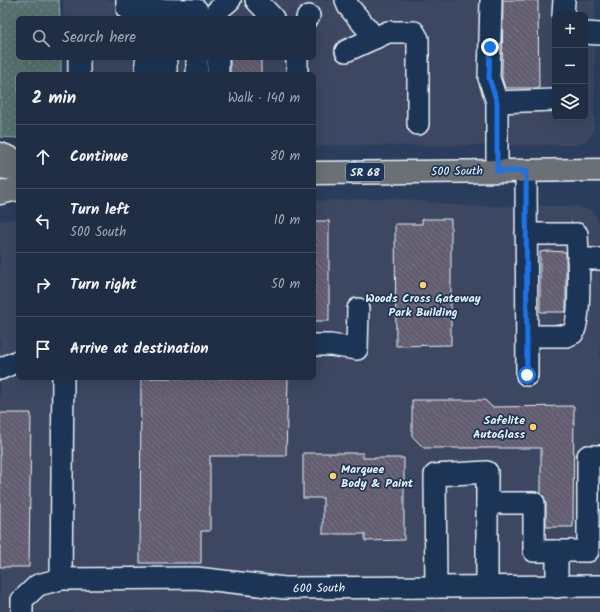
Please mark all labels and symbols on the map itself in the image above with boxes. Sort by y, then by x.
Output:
route end [481,38,499,56]
street label: 500 South [431,162,483,181]
road number: SR 68 [346,163,384,181]
marker: Woods Cross Gateway Park Building [418,280,428,290]
place label: Woods Cross Gateway Park Building [365,289,482,322]
route start [518,366,536,384]
place label: Safelite AutoGlass [473,411,525,444]
marker: Safelite AutoGlass [528,422,538,432]
place label: Marquee Body & Paint [341,460,414,493]
marker: Marquee Body & Paint [328,471,338,481]
street label: 600 South [293,579,345,598]

